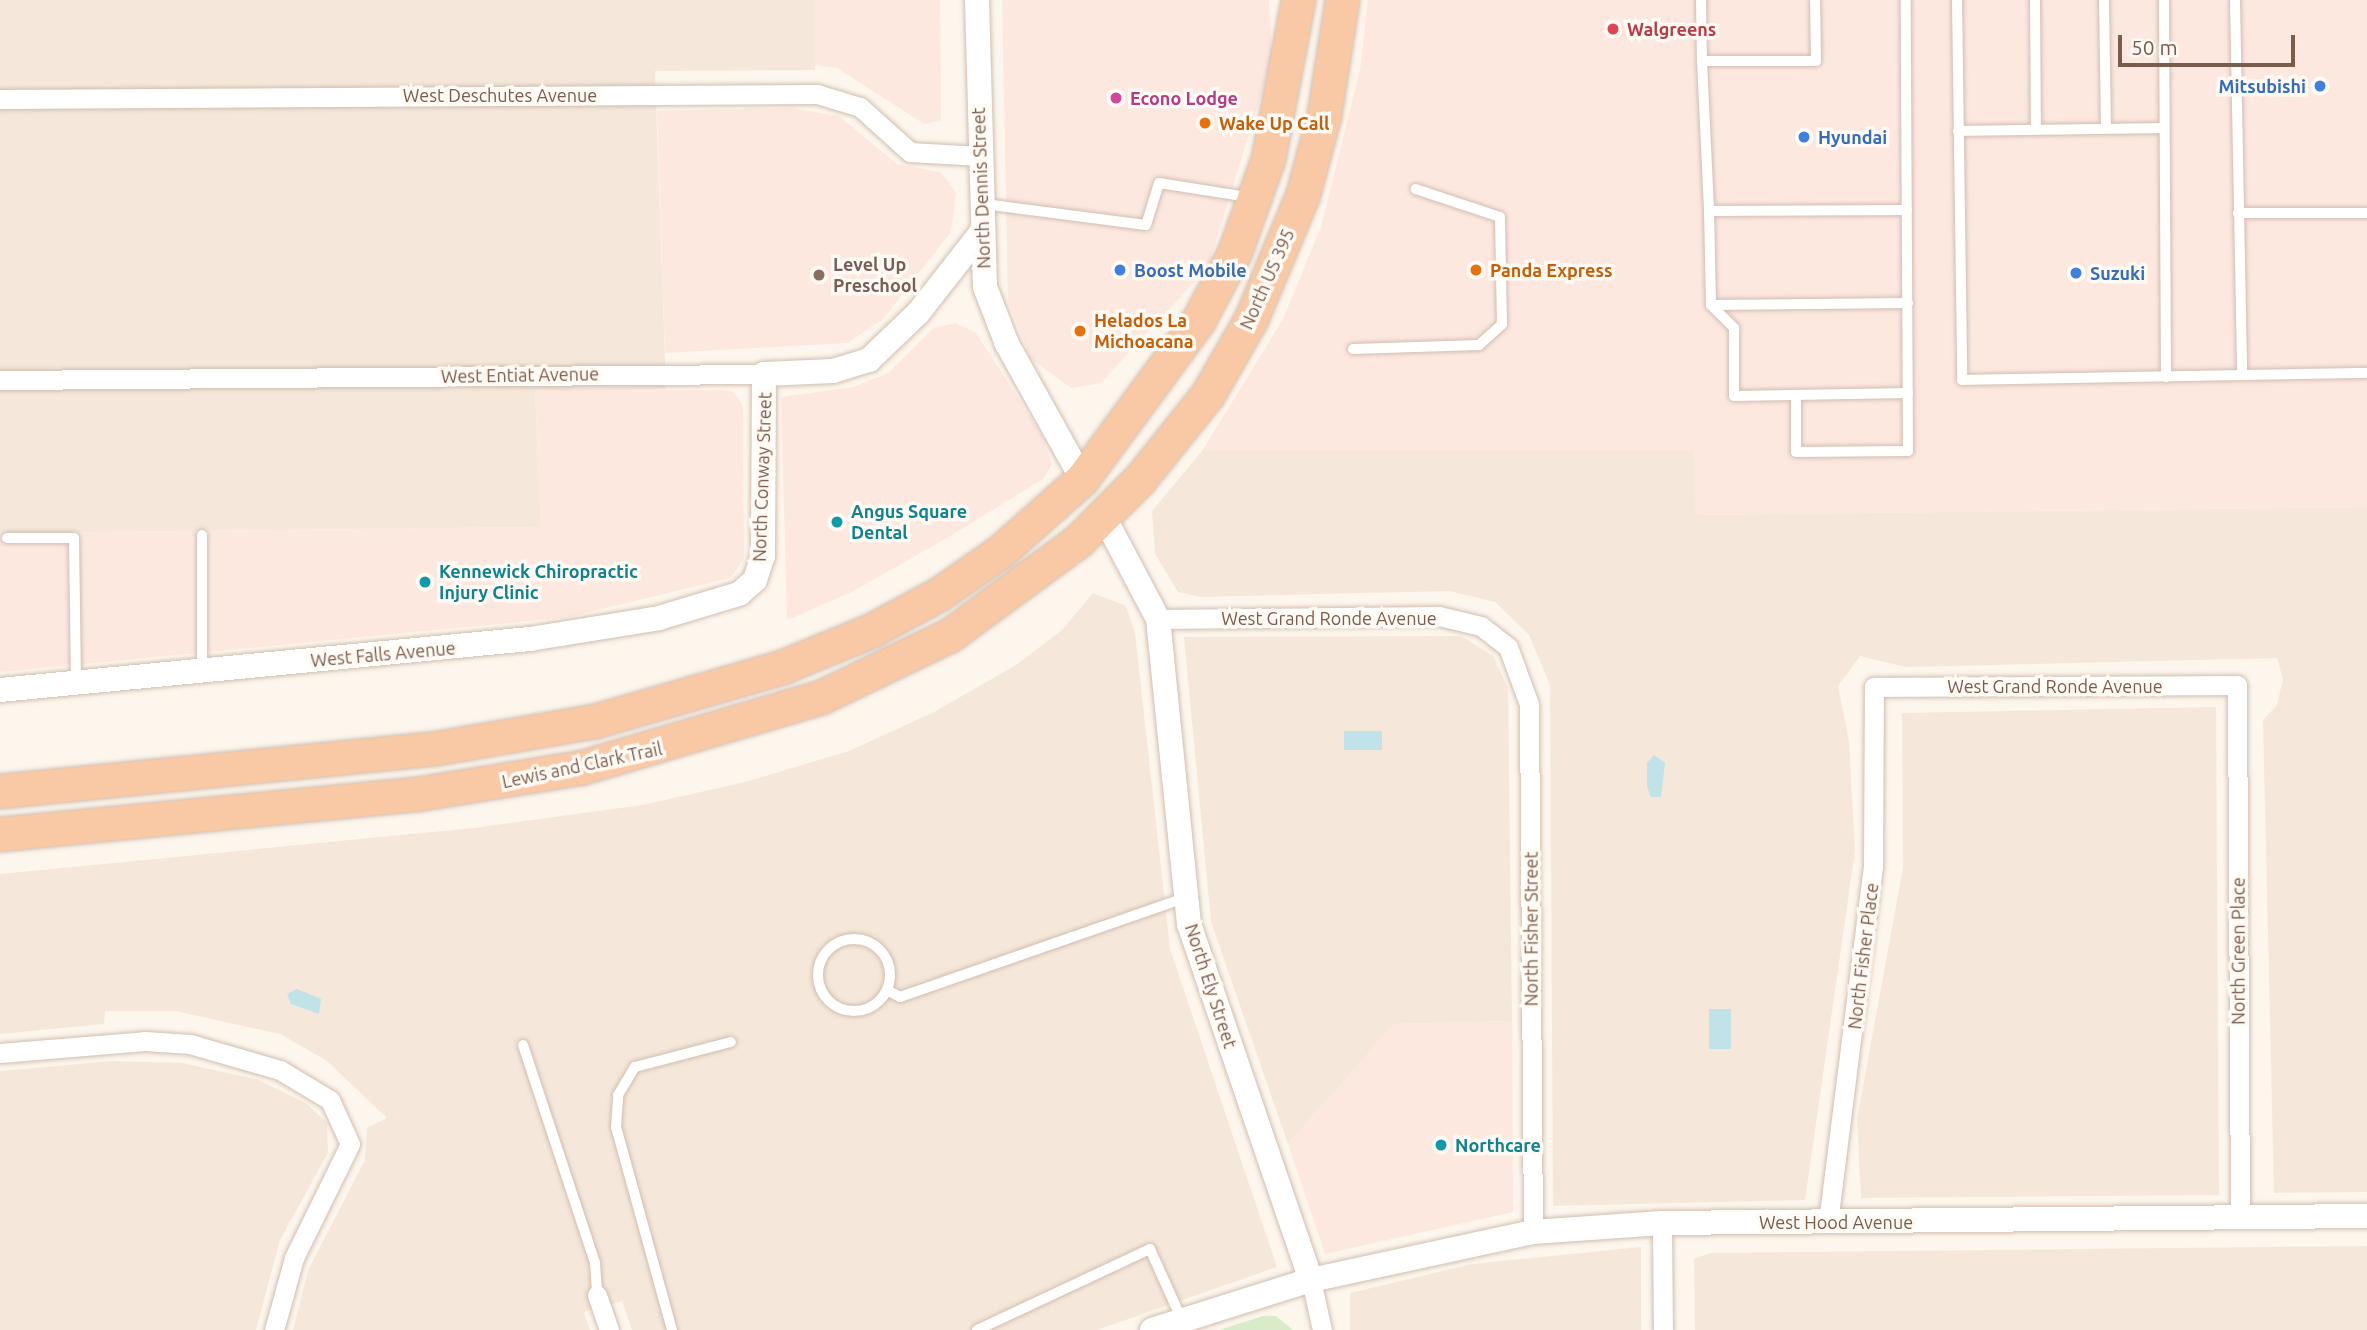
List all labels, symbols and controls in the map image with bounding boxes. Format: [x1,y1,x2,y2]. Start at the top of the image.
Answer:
place label: Walgreens [1627,18,1716,40]
marker: Walgreens [1605,21,1621,37]
scale bar [2122,21,2299,65]
text: 50 m [2131,35,2178,59]
place label: Mitsubishi [2218,75,2306,97]
marker: Mitsubishi [2312,78,2328,94]
street label: West Deschutes Avenue [403,84,597,106]
place label: Econo Lodge [1130,87,1238,109]
marker: Econo Lodge [1108,90,1124,106]
street label: North Dennis Street [967,107,995,269]
place label: Wake Up Call [1219,112,1329,134]
marker: Wake Up Call [1197,115,1213,131]
place label: Hyundai [1818,126,1887,148]
marker: Hyundai [1796,129,1812,145]
street label: North US 395 [1235,225,1299,333]
place label: Level Up Preschool [833,254,917,296]
place label: Boost Mobile [1134,259,1247,281]
place label: Panda Express [1490,259,1612,281]
marker: Boost Mobile [1112,262,1128,278]
marker: Panda Express [1468,262,1484,278]
place label: Suzuki [2090,262,2145,284]
marker: Suzuki [2068,265,2084,281]
marker: Level Up Preschool [811,267,827,283]
place label: Helados La Michoacana [1094,310,1194,352]
marker: Helados La Michoacana [1072,323,1088,339]
street label: West Entiat Avenue [441,363,599,387]
street label: North Conway Street [748,392,776,562]
place label: Angus Square Dental [851,501,967,544]
marker: Angus Square Dental [829,514,845,530]
place label: Kennewick Chiropractic Injury Clinic [439,561,638,604]
marker: Kennewick Chiropractic Injury Clinic [417,574,433,590]
street label: West Grand Ronde Avenue [1221,607,1437,629]
street label: West Falls Avenue [310,637,456,671]
street label: West Grand Ronde Avenue [1947,675,2163,697]
street label: Lewis and Clark Trail [500,737,664,793]
street label: North Fisher Street [1520,852,1542,1006]
street label: North Green Place [2227,877,2249,1025]
street label: North Fisher Place [1843,881,1883,1031]
street label: North Ely Street [1181,921,1241,1051]
place label: Northcare [1455,1134,1541,1156]
marker: Northcare [1433,1137,1449,1153]
street label: West Hood Avenue [1759,1211,1913,1233]

